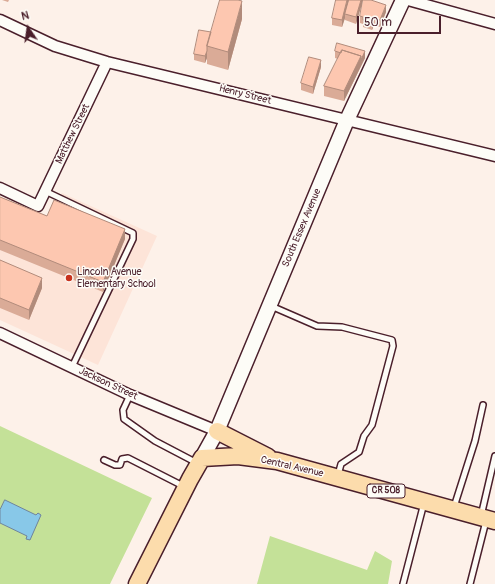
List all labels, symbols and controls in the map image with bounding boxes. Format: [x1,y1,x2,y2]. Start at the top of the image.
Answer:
north arrow [8,8,48,48]
scale bar [359,8,443,34]
text: N [20,9,30,23]
text: 50 m [364,15,392,30]
street label: Henry Street [218,83,272,107]
street label: Matthew Street [53,102,93,166]
street label: South Essex Avenue [280,187,324,269]
place label: Lincoln Avenue Elementary School [77,266,156,290]
marker: Lincoln Avenue Elementary School [64,273,74,283]
street label: Jackson Street [77,365,139,403]
street label: Central Avenue [259,454,325,480]
road number: CR 508 [367,484,405,498]

